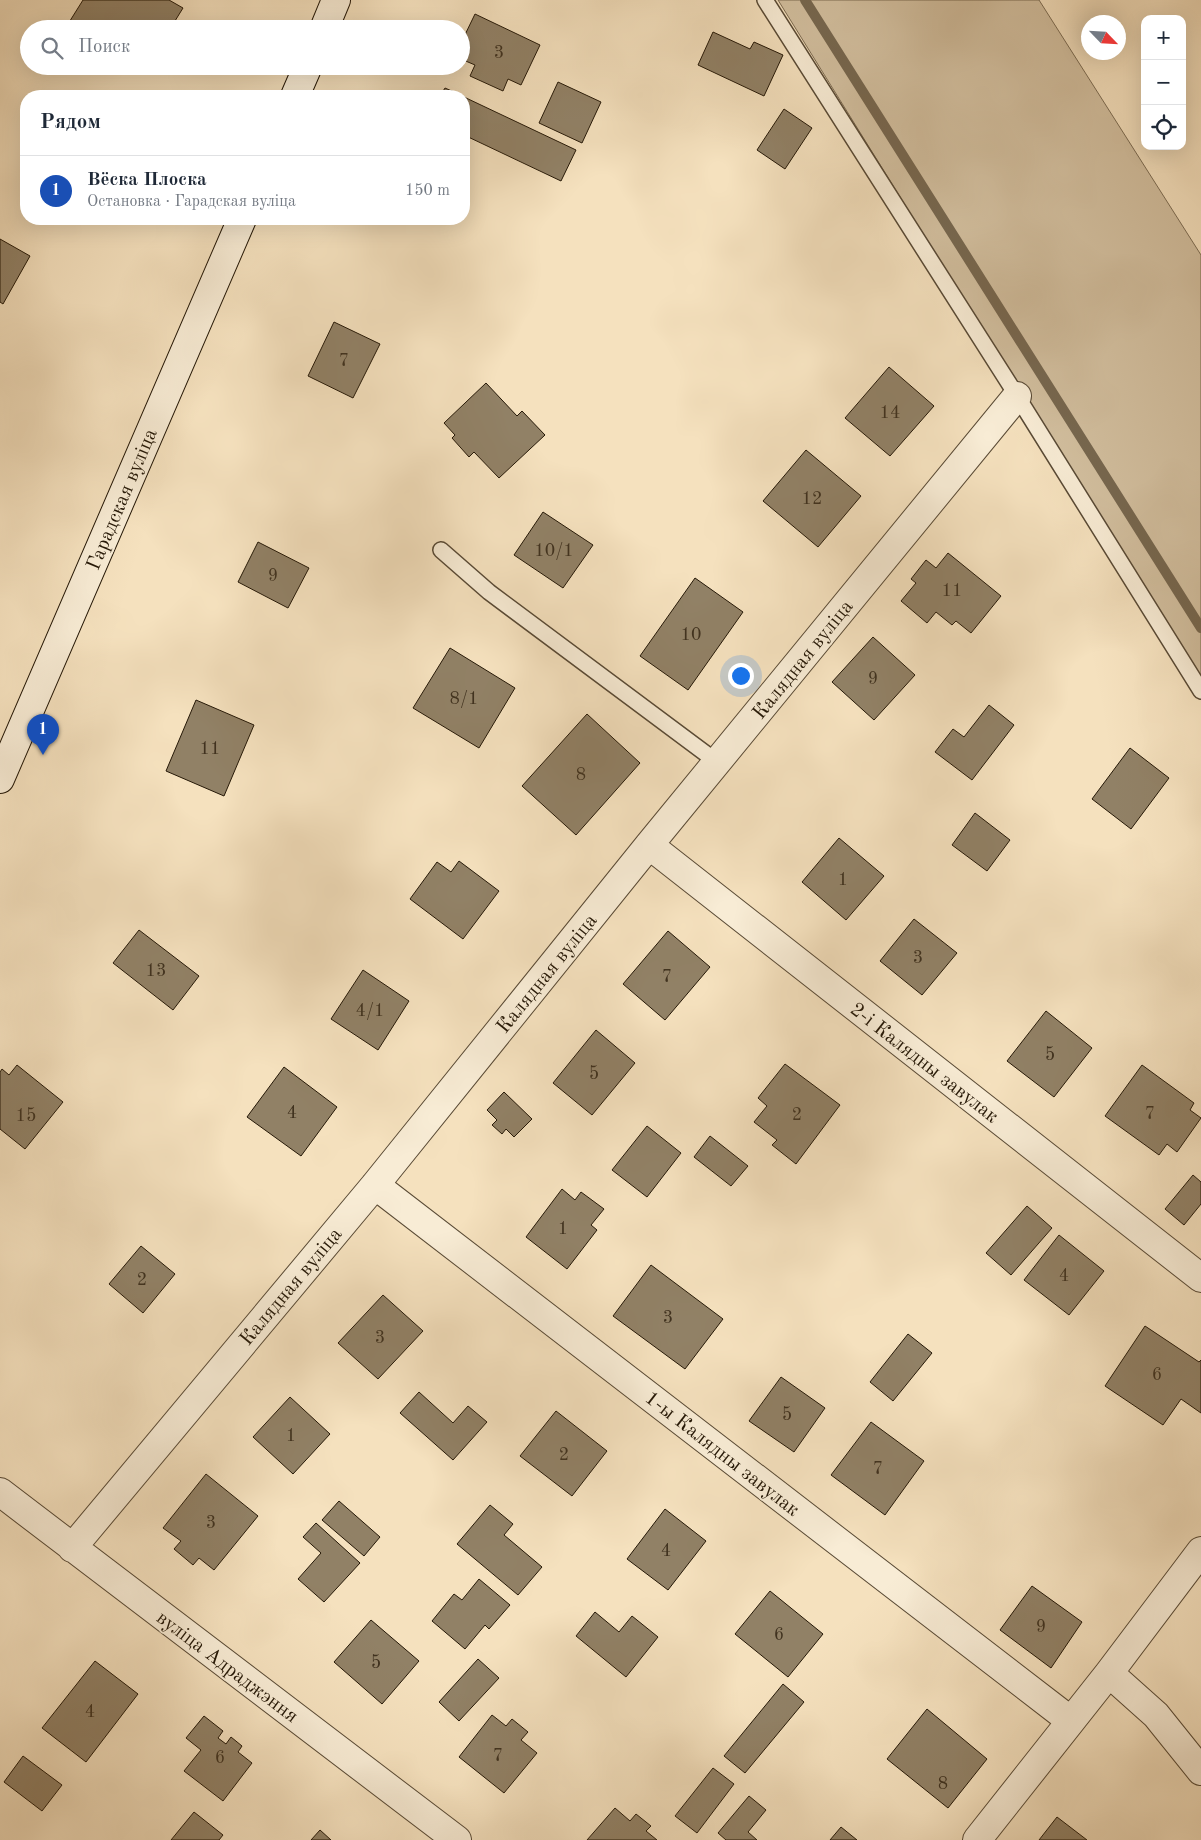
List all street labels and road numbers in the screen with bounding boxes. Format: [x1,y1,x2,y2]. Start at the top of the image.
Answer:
street label: Гарадская вуліца [84,426,162,574]
street label: Калядная вуліца [750,597,858,724]
street label: Калядная вуліца [494,911,602,1038]
street label: 2-і Калядны завулак [846,1000,1002,1128]
street label: Калядная вуліца [237,1224,346,1350]
street label: 1-ы Калядны завулак [641,1388,803,1521]
street label: вуліца Адраджэння [152,1608,301,1727]

